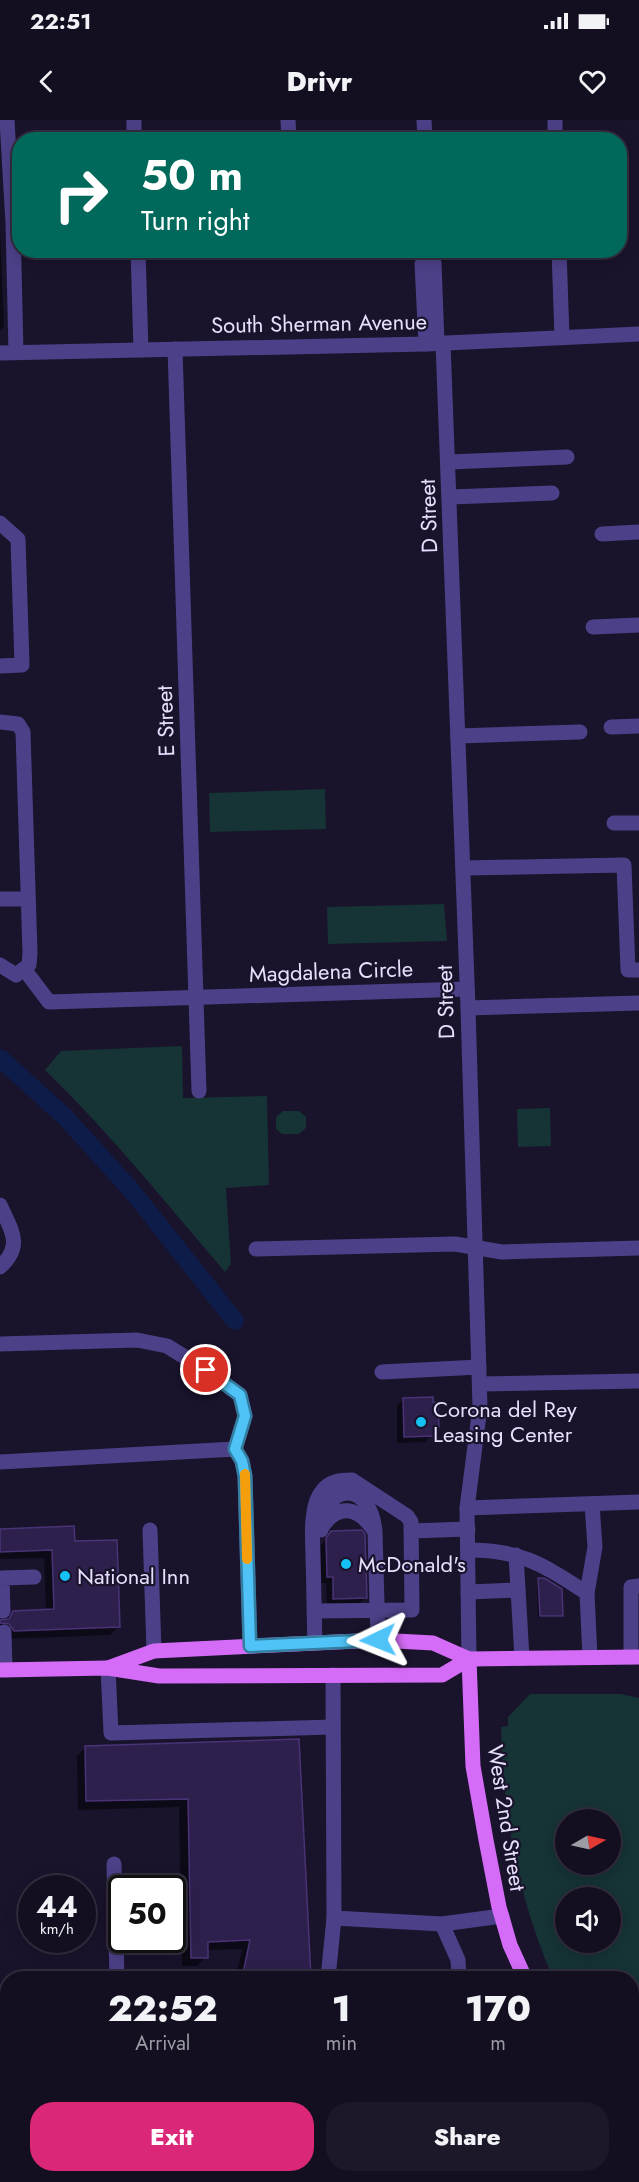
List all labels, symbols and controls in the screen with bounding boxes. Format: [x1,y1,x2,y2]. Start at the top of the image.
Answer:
text: 22:51 [30,5,91,37]
text: Drivr [286,62,353,101]
icon: back [30,65,63,98]
icon: heart [576,65,609,98]
text: 50 m [141,145,243,206]
icon: right [42,156,120,234]
text: Turn right [141,201,249,240]
street label: South Sherman Avenue [211,305,427,341]
street label: D Street [411,478,445,554]
street label: E Street [148,684,182,757]
street label: Magdalena Circle [248,952,414,990]
street label: D Street [428,964,462,1040]
pin [180,1344,231,1395]
icon: arrive [189,1353,222,1386]
place label: Corona del Rey Leasing Center [433,1393,577,1450]
marker: Corona del Rey Leasing Center [414,1415,428,1429]
place label: McDonald's [358,1548,466,1580]
marker: McDonald's [339,1557,353,1571]
place label: National Inn [77,1560,190,1592]
marker: National Inn [58,1569,72,1583]
position arrow [346,1608,410,1672]
street label: West 2nd Street [480,1743,534,1894]
north arrow [555,1809,621,1875]
map controls [555,1809,621,1953]
speed limit sign: 50 [108,1875,186,1953]
text: 44 [36,1885,78,1928]
button: sound [555,1887,621,1953]
text: km/h [40,1918,74,1940]
text: 22:52 [108,1982,218,2034]
text: 1 [332,1982,351,2034]
text: 170 [465,1982,531,2034]
text: Arrival [135,2029,190,2058]
text: min [326,2029,357,2058]
text: m [490,2029,506,2058]
button: Exit [30,2102,314,2171]
button: Share [326,2102,609,2171]

